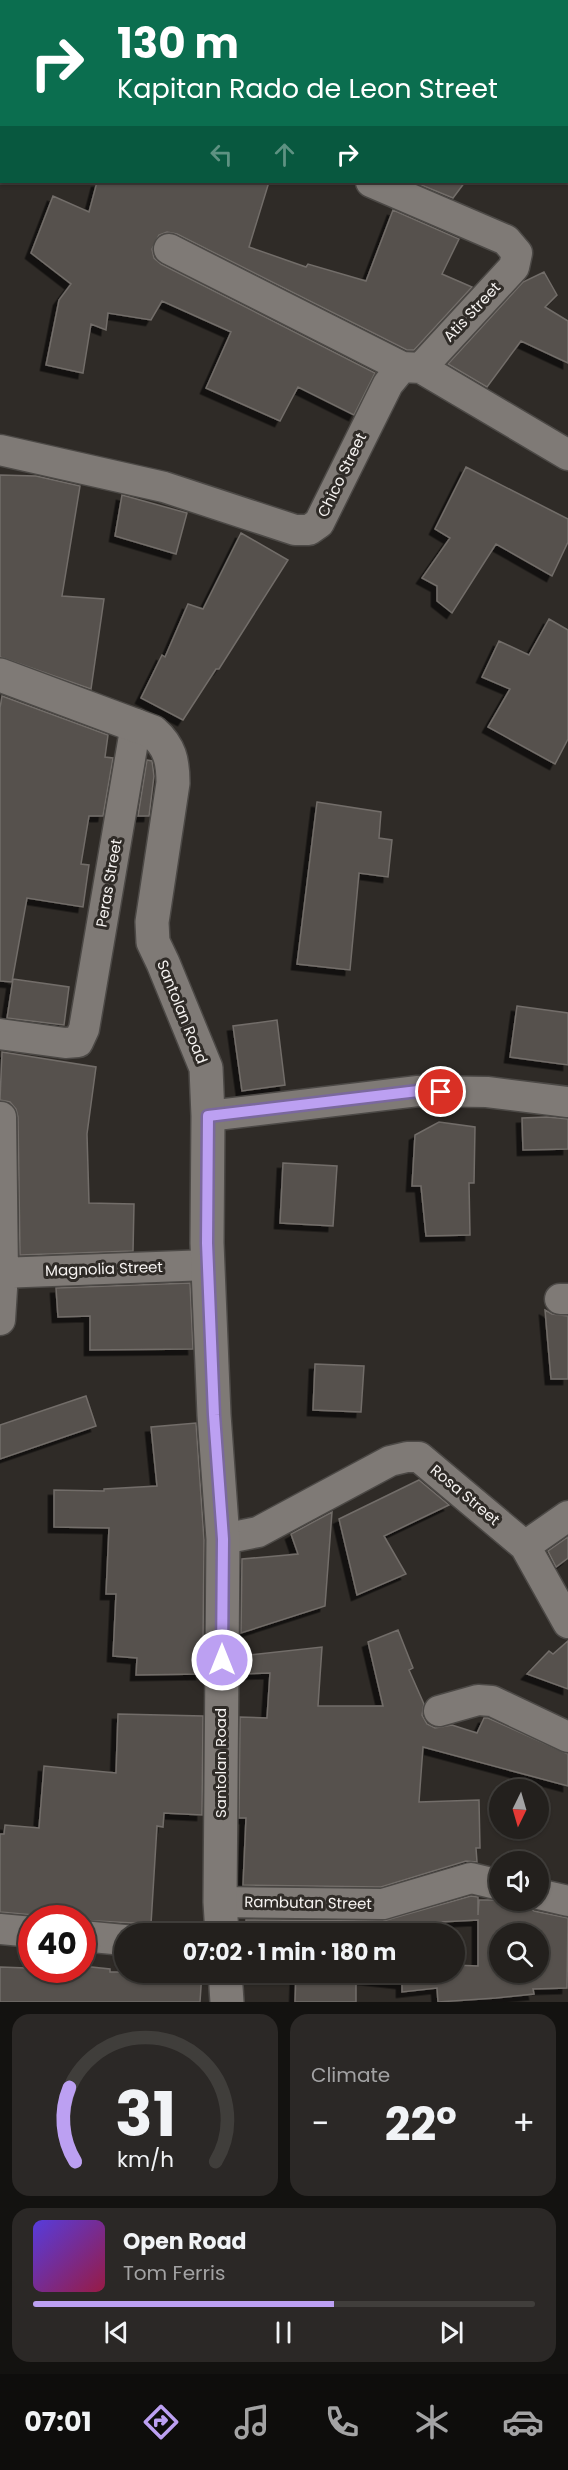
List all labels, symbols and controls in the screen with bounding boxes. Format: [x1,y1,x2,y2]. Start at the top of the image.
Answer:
text: 130 m [117,14,239,73]
icon: right [18,24,96,102]
text: Kapitan Rado de Leon Street [117,70,498,107]
icon: left [205,138,238,171]
icon: ahead [268,138,301,171]
icon: right [331,138,364,171]
street label: Atis Street [438,277,505,346]
street label: Chico Street [312,429,371,521]
street label: Peras Street [90,837,127,929]
street label: Santolan Road [152,957,213,1067]
pin [415,1066,466,1117]
icon: arrive [424,1075,457,1108]
street label: Magnolia Street [45,1256,163,1281]
street label: Rosa Street [426,1459,504,1530]
position arrow [190,1628,254,1692]
street label: Santolan Road [210,1708,231,1818]
north arrow [489,1779,549,1839]
map controls [489,1779,549,1983]
button: sound [489,1851,549,1911]
street label: Rambutan Street [244,1891,372,1914]
speed limit sign: 40 [18,1905,96,1983]
button: search [489,1923,549,1983]
text: 07:02 · 1 min · 180 m [183,1937,396,1968]
text: Climate [311,2061,390,2089]
text: 31 [114,2070,176,2158]
text: 22° [385,2093,457,2156]
text: − [311,2100,329,2147]
text: + [512,2100,535,2147]
text: km/h [116,2144,174,2175]
text: Open Road [123,2226,247,2257]
text: Tom Ferris [123,2259,225,2287]
icon: previous [100,2316,133,2349]
icon: pause [267,2316,300,2349]
icon: next [435,2316,468,2349]
icon: directions [140,2401,182,2443]
icon: music [231,2401,273,2443]
icon: phone [321,2401,363,2443]
icon: climate [411,2401,453,2443]
icon: car [502,2401,544,2443]
text: 07:01 [24,2403,92,2440]

